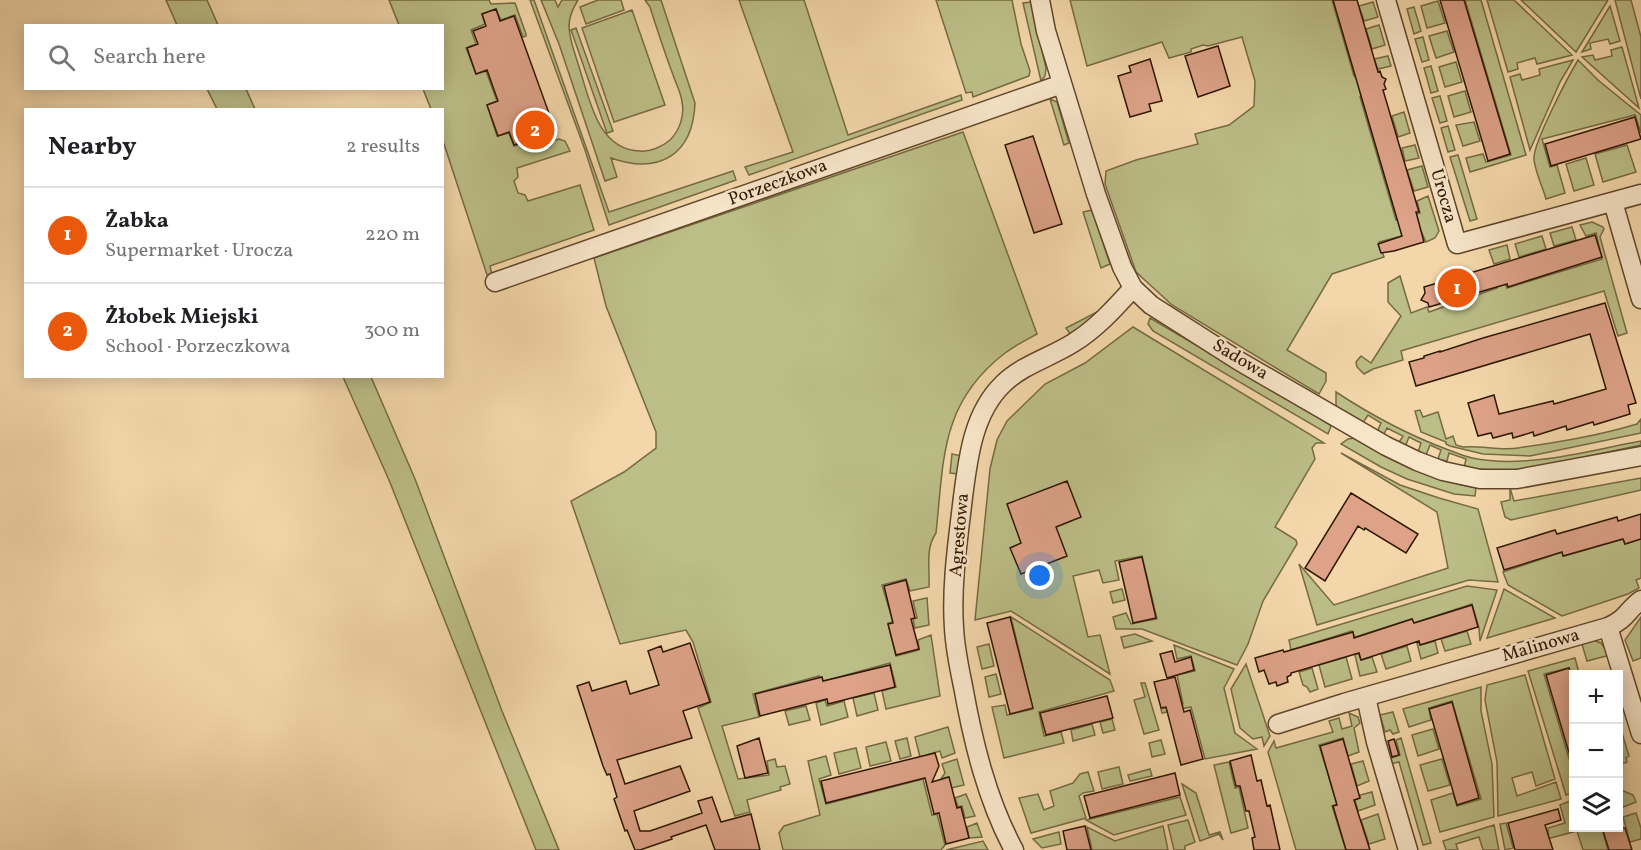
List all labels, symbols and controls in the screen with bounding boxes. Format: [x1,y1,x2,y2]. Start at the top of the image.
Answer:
search box [24,24,444,90]
icon: search [45,41,78,74]
text: Search here [93,42,206,73]
pin: 2 [516,108,554,152]
text: Nearby [48,129,137,165]
text: 2 results [346,133,420,161]
street label: Porzeczkowa [725,154,831,212]
street label: Urocza [1423,166,1463,226]
text: Żabka [105,206,169,237]
text: 1 [63,221,72,249]
text: 220 m [365,221,420,249]
text: Supermarket · Urocza [105,237,293,265]
pin: 1 [1438,266,1476,310]
text: Żłobek Miejski [105,302,259,333]
text: 2 [62,317,73,345]
text: 300 m [364,317,420,345]
text: School · Porzeczkowa [105,333,291,361]
street label: Sadowa [1207,333,1273,387]
street label: Agrestowa [944,492,976,578]
your location [1025,561,1054,590]
street label: Malinowa [1499,623,1583,669]
map controls [1569,670,1623,832]
button: + [1569,670,1623,724]
button: − [1569,724,1623,778]
button: layers [1569,778,1623,832]

